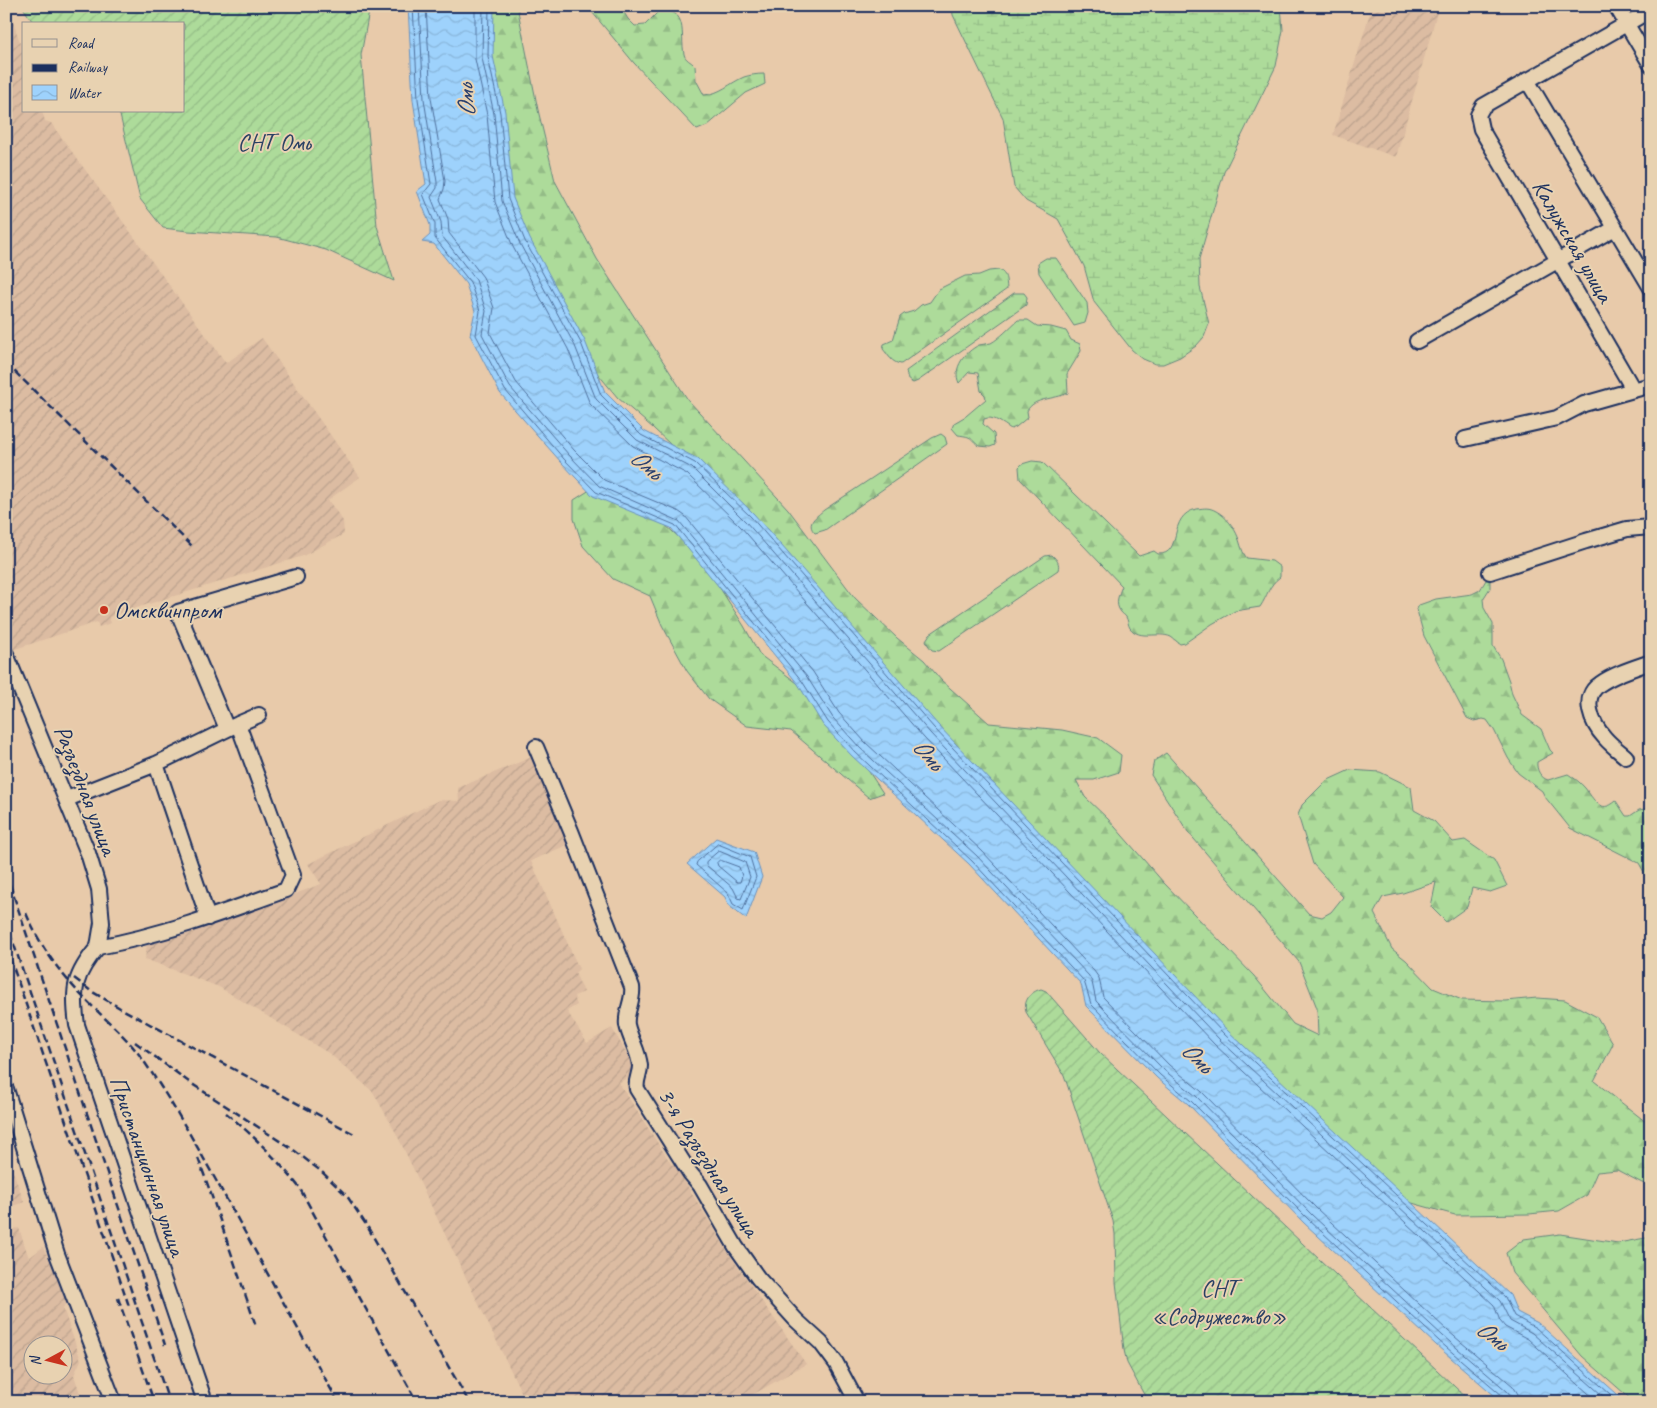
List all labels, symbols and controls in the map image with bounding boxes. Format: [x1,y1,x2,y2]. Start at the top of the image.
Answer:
legend [22,22,185,112]
text: Road [68,34,95,53]
text: Railway [68,58,109,77]
water label: Омь [449,81,483,118]
text: Water [68,84,102,103]
park label: СНТ Омь [238,127,312,157]
street label: Калужская улица [1526,174,1621,309]
water label: Омь [623,441,671,489]
place label: Омсквинпром [114,595,223,625]
marker: Омсквинпром [98,604,110,616]
street label: Разъездная улица [47,721,125,861]
water label: Омь [905,731,953,779]
water label: Омь [1174,1034,1222,1082]
street label: Пристанционная улица [103,1072,194,1262]
street label: 3-я Разъездная улица [650,1082,768,1244]
park label: СНТ «Содружество» [1152,1273,1286,1331]
water label: Омь [1469,1312,1517,1360]
north arrow [22,1336,72,1386]
text: N [26,1354,45,1367]

